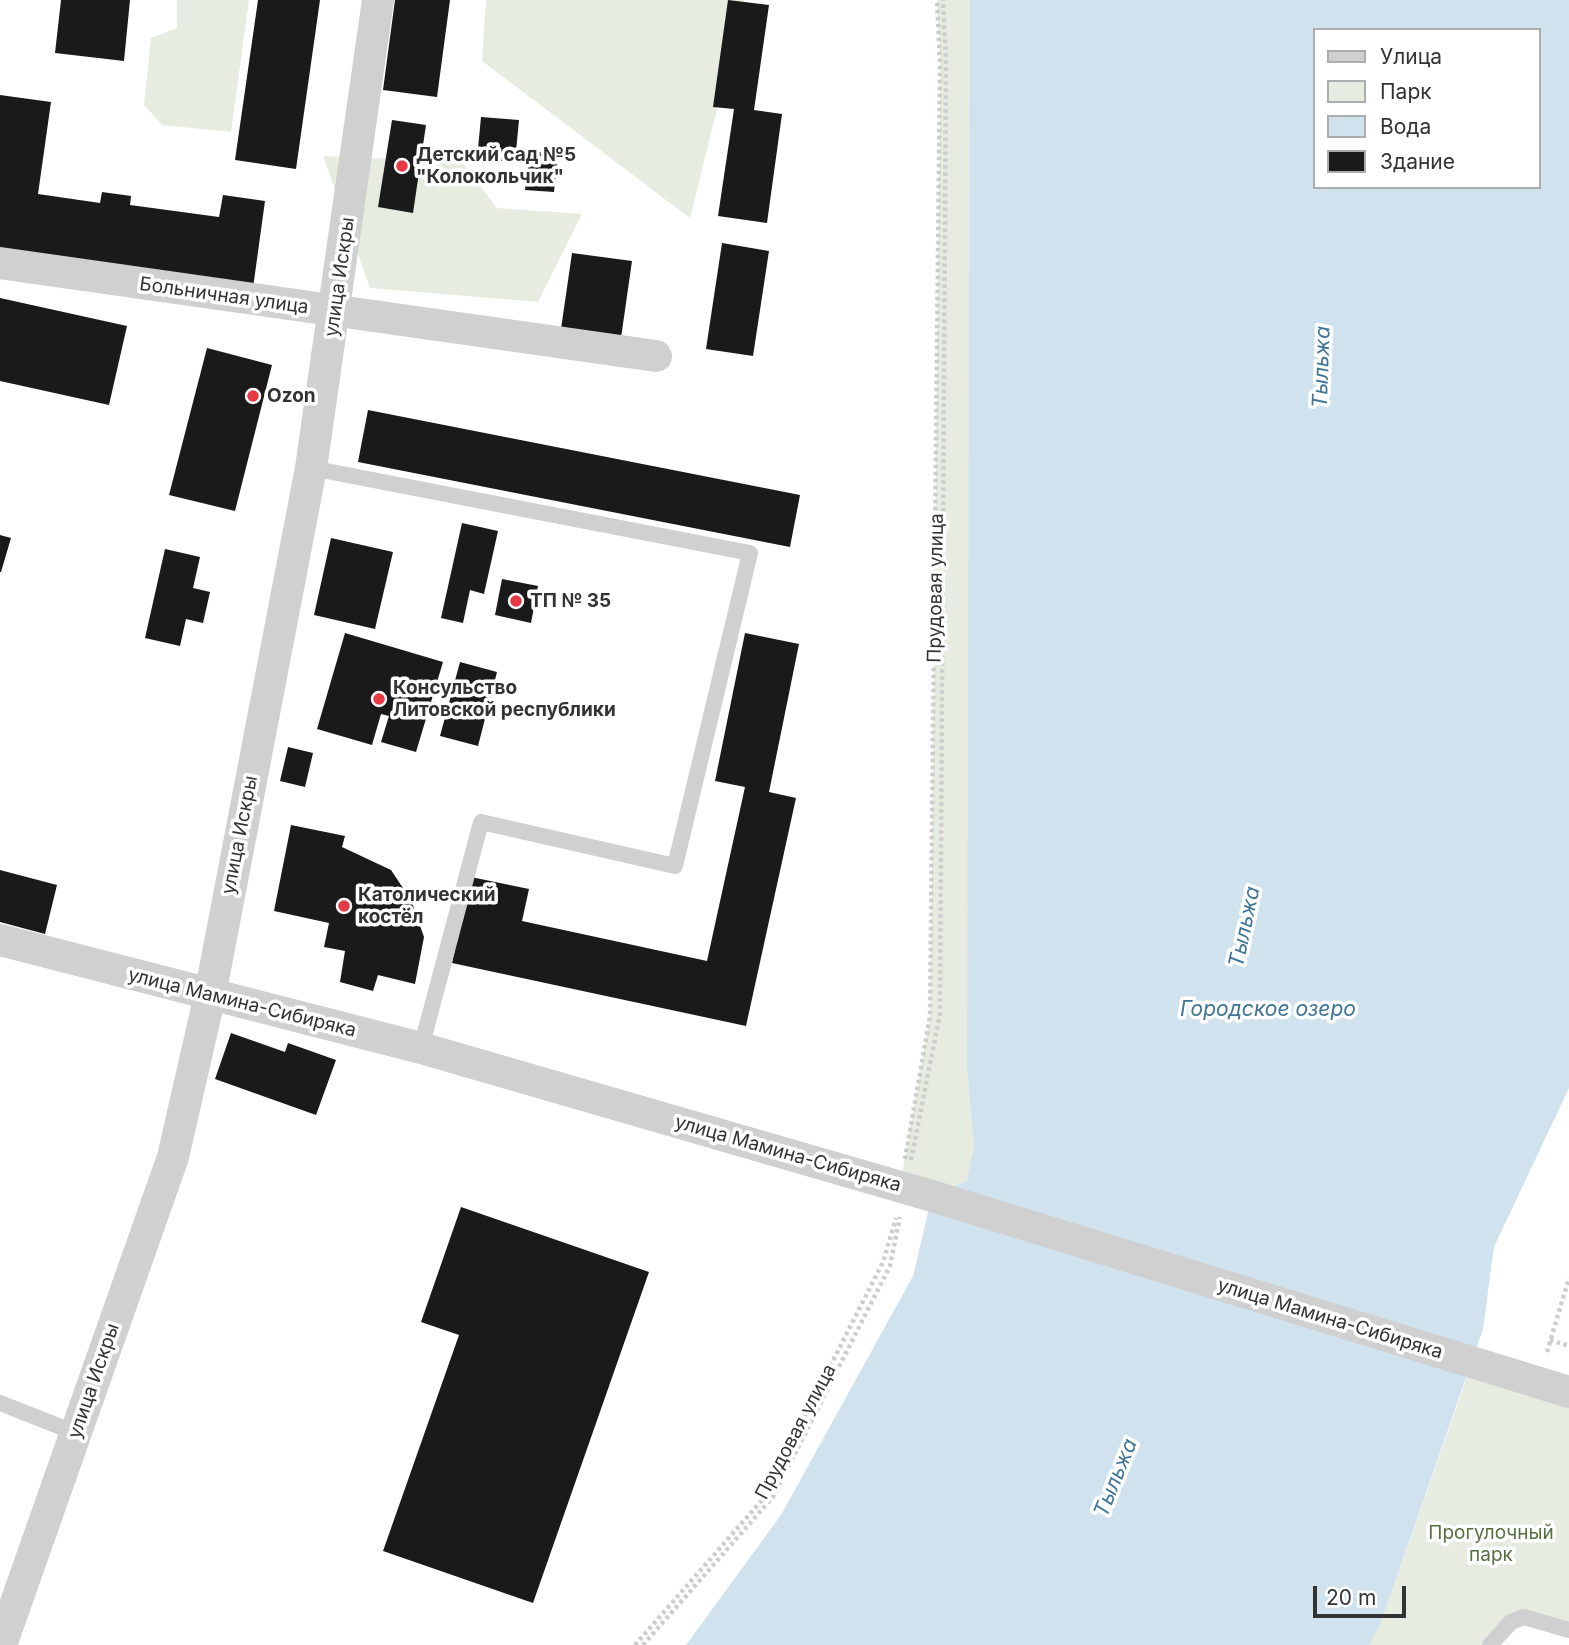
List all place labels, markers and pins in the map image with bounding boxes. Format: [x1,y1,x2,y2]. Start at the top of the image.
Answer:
place label: Детский сад №5 "Колокольчик" [416,144,576,188]
marker: Детский сад №5 "Колокольчик" [394,158,410,174]
place label: Ozon [267,385,316,407]
marker: Ozon [245,388,261,404]
place label: ТП № 35 [530,590,611,612]
marker: ТП № 35 [508,593,524,609]
place label: Консульство Литовской республики [393,677,616,721]
marker: Консульство Литовской республики [371,691,387,707]
place label: Католический костёл [358,884,496,928]
marker: Католический костёл [336,898,352,914]

